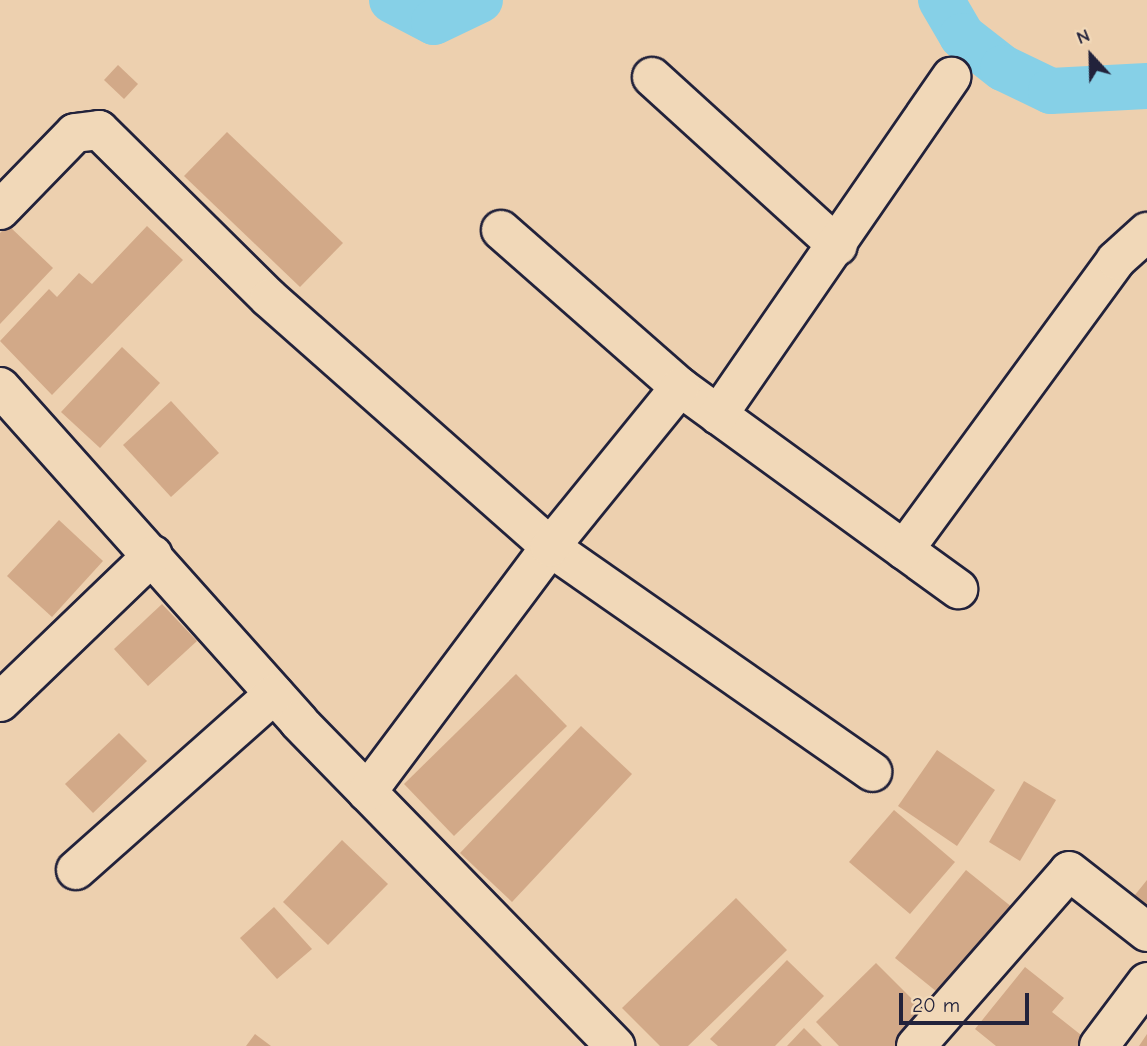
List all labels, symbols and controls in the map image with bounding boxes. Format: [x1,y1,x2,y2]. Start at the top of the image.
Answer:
north arrow [1056,21,1126,91]
text: N [1073,24,1093,49]
scale bar [902,979,1032,1023]
text: 20 m [912,993,960,1017]

